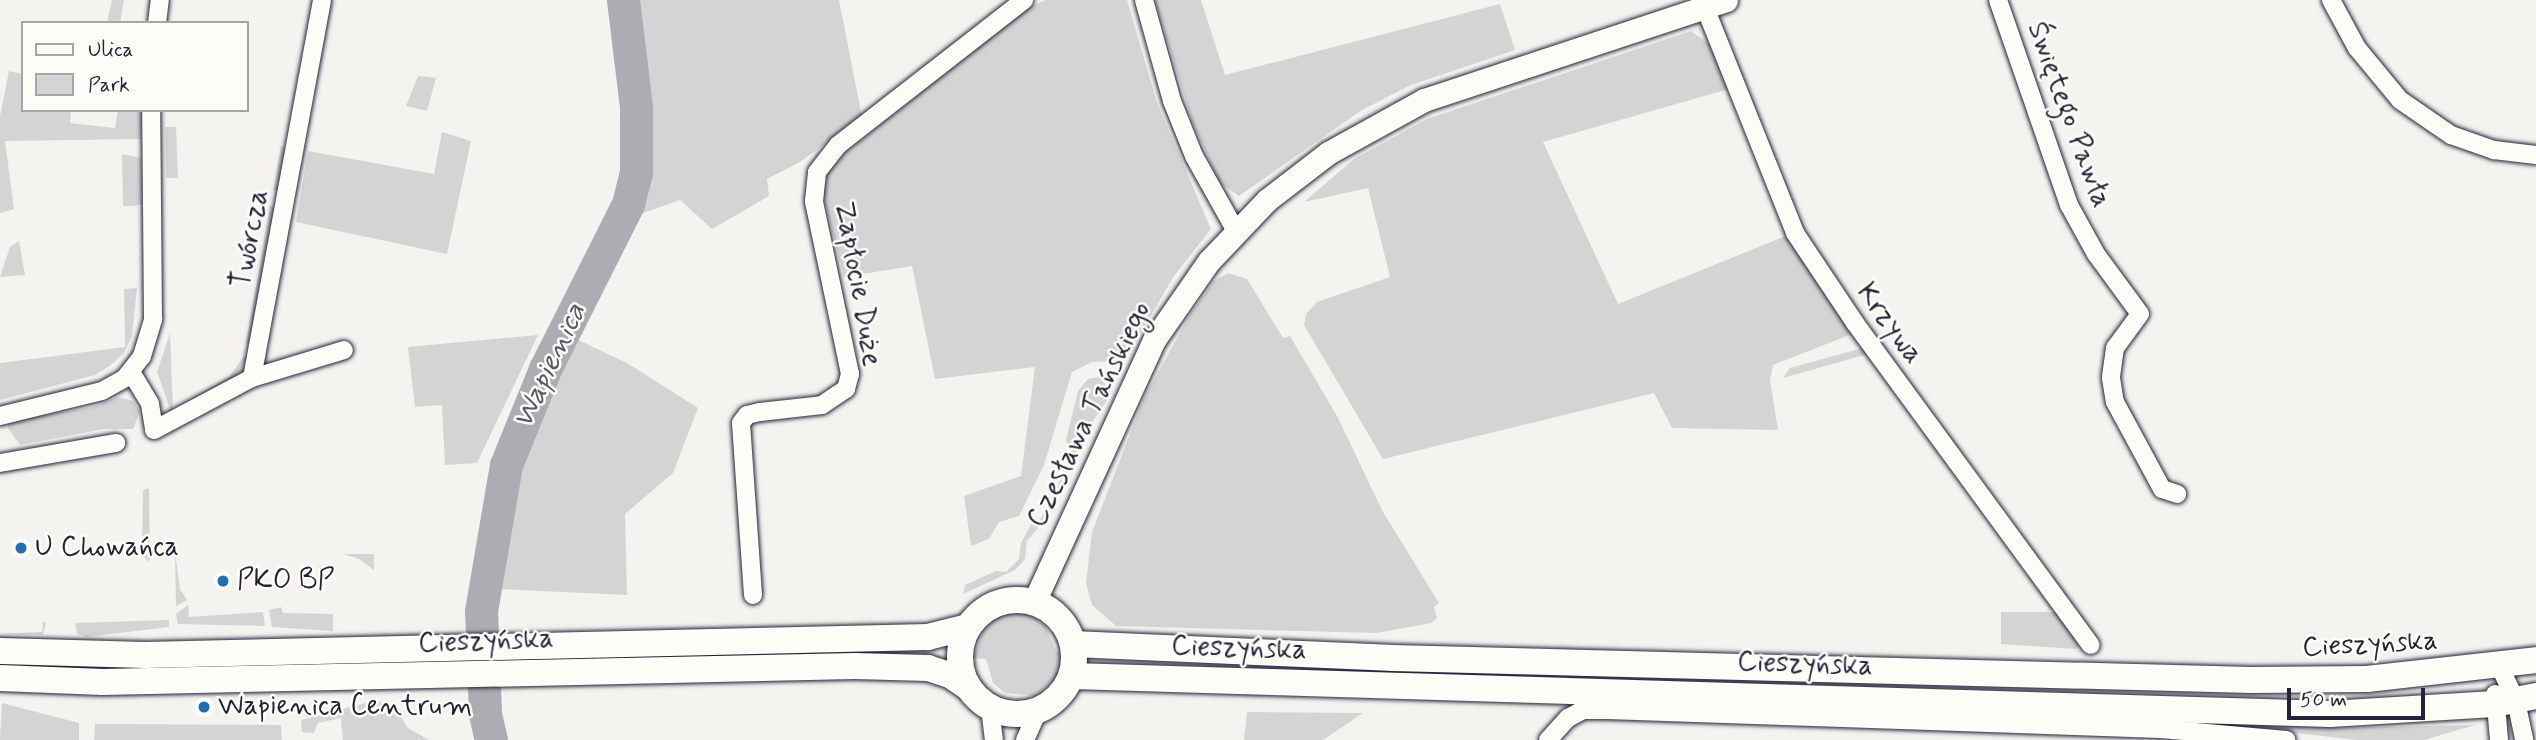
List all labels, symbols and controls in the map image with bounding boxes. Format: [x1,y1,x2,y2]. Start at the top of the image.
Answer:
street label: Świętego Pawła [2020,20,2116,210]
legend [21,21,248,112]
text: Ulica [88,36,133,64]
text: Park [88,71,130,99]
street label: Twórcza [225,187,277,291]
street label: Zapłocie Duże [826,199,888,369]
street label: Krzywa [1849,277,1929,371]
water label: Wapienica [505,298,595,434]
street label: Czesława Tańskiego [1023,301,1157,529]
place label: U Chowańca [35,531,179,565]
marker: U Chowańca [13,540,29,556]
place label: PKO BP [237,564,333,598]
marker: PKO BP [215,573,231,589]
street label: Cieszyńska [418,623,554,661]
street label: Cieszyńska [2301,625,2439,665]
street label: Cieszyńska [1171,630,1307,668]
street label: Cieszyńska [1737,646,1873,684]
scale bar [2291,674,2429,718]
text: 50 m [2300,686,2347,714]
place label: Wapienica Centrum [218,690,461,724]
marker: Wapienica Centrum [196,699,212,715]

